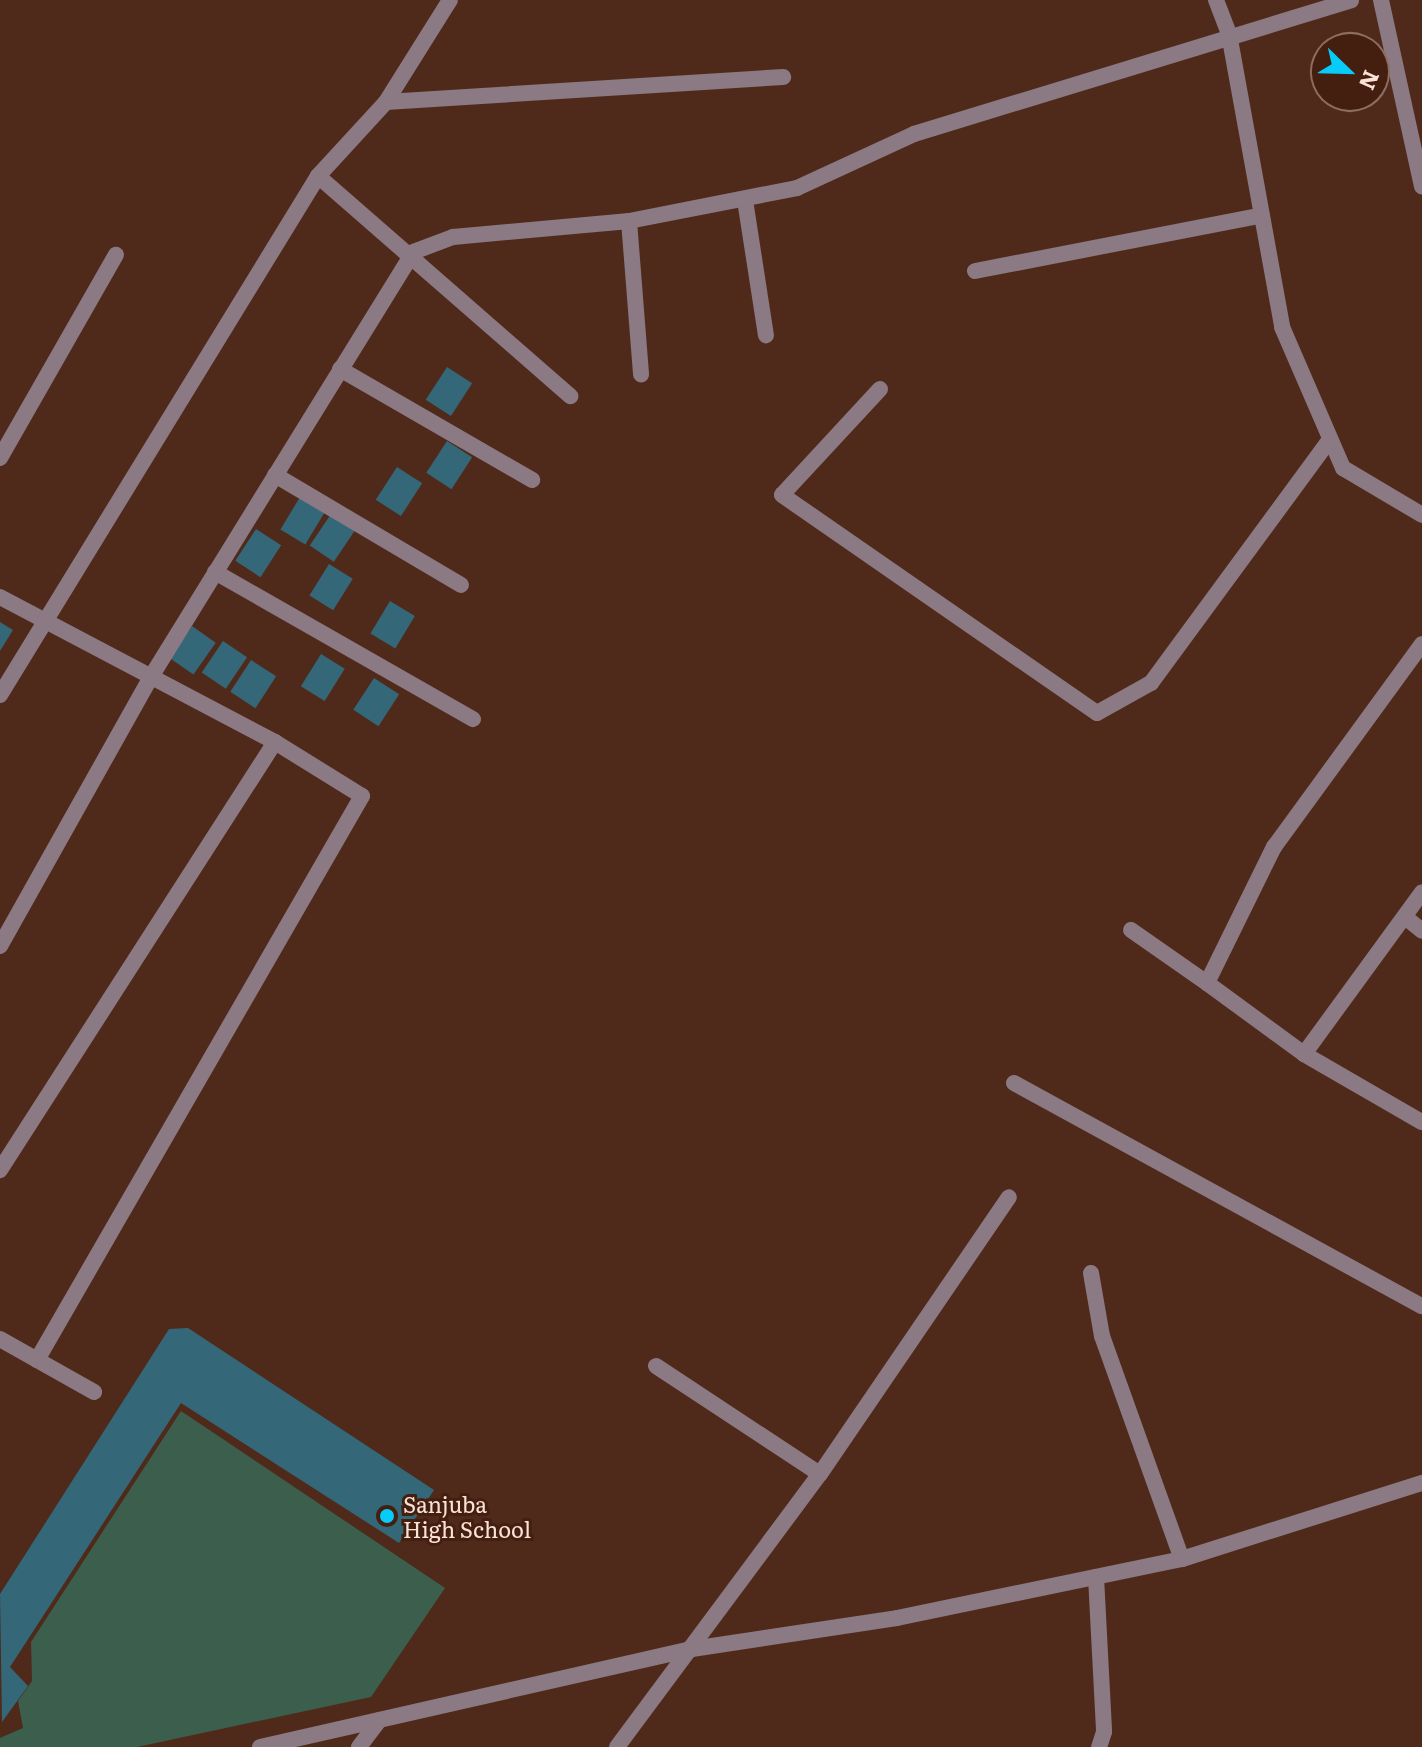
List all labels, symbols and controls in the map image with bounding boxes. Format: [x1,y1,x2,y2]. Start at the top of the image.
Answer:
north arrow [1310,32,1390,112]
text: N [1352,66,1390,96]
place label: Sanjuba High School [403,1490,531,1542]
marker: Sanjuba High School [378,1507,396,1525]

